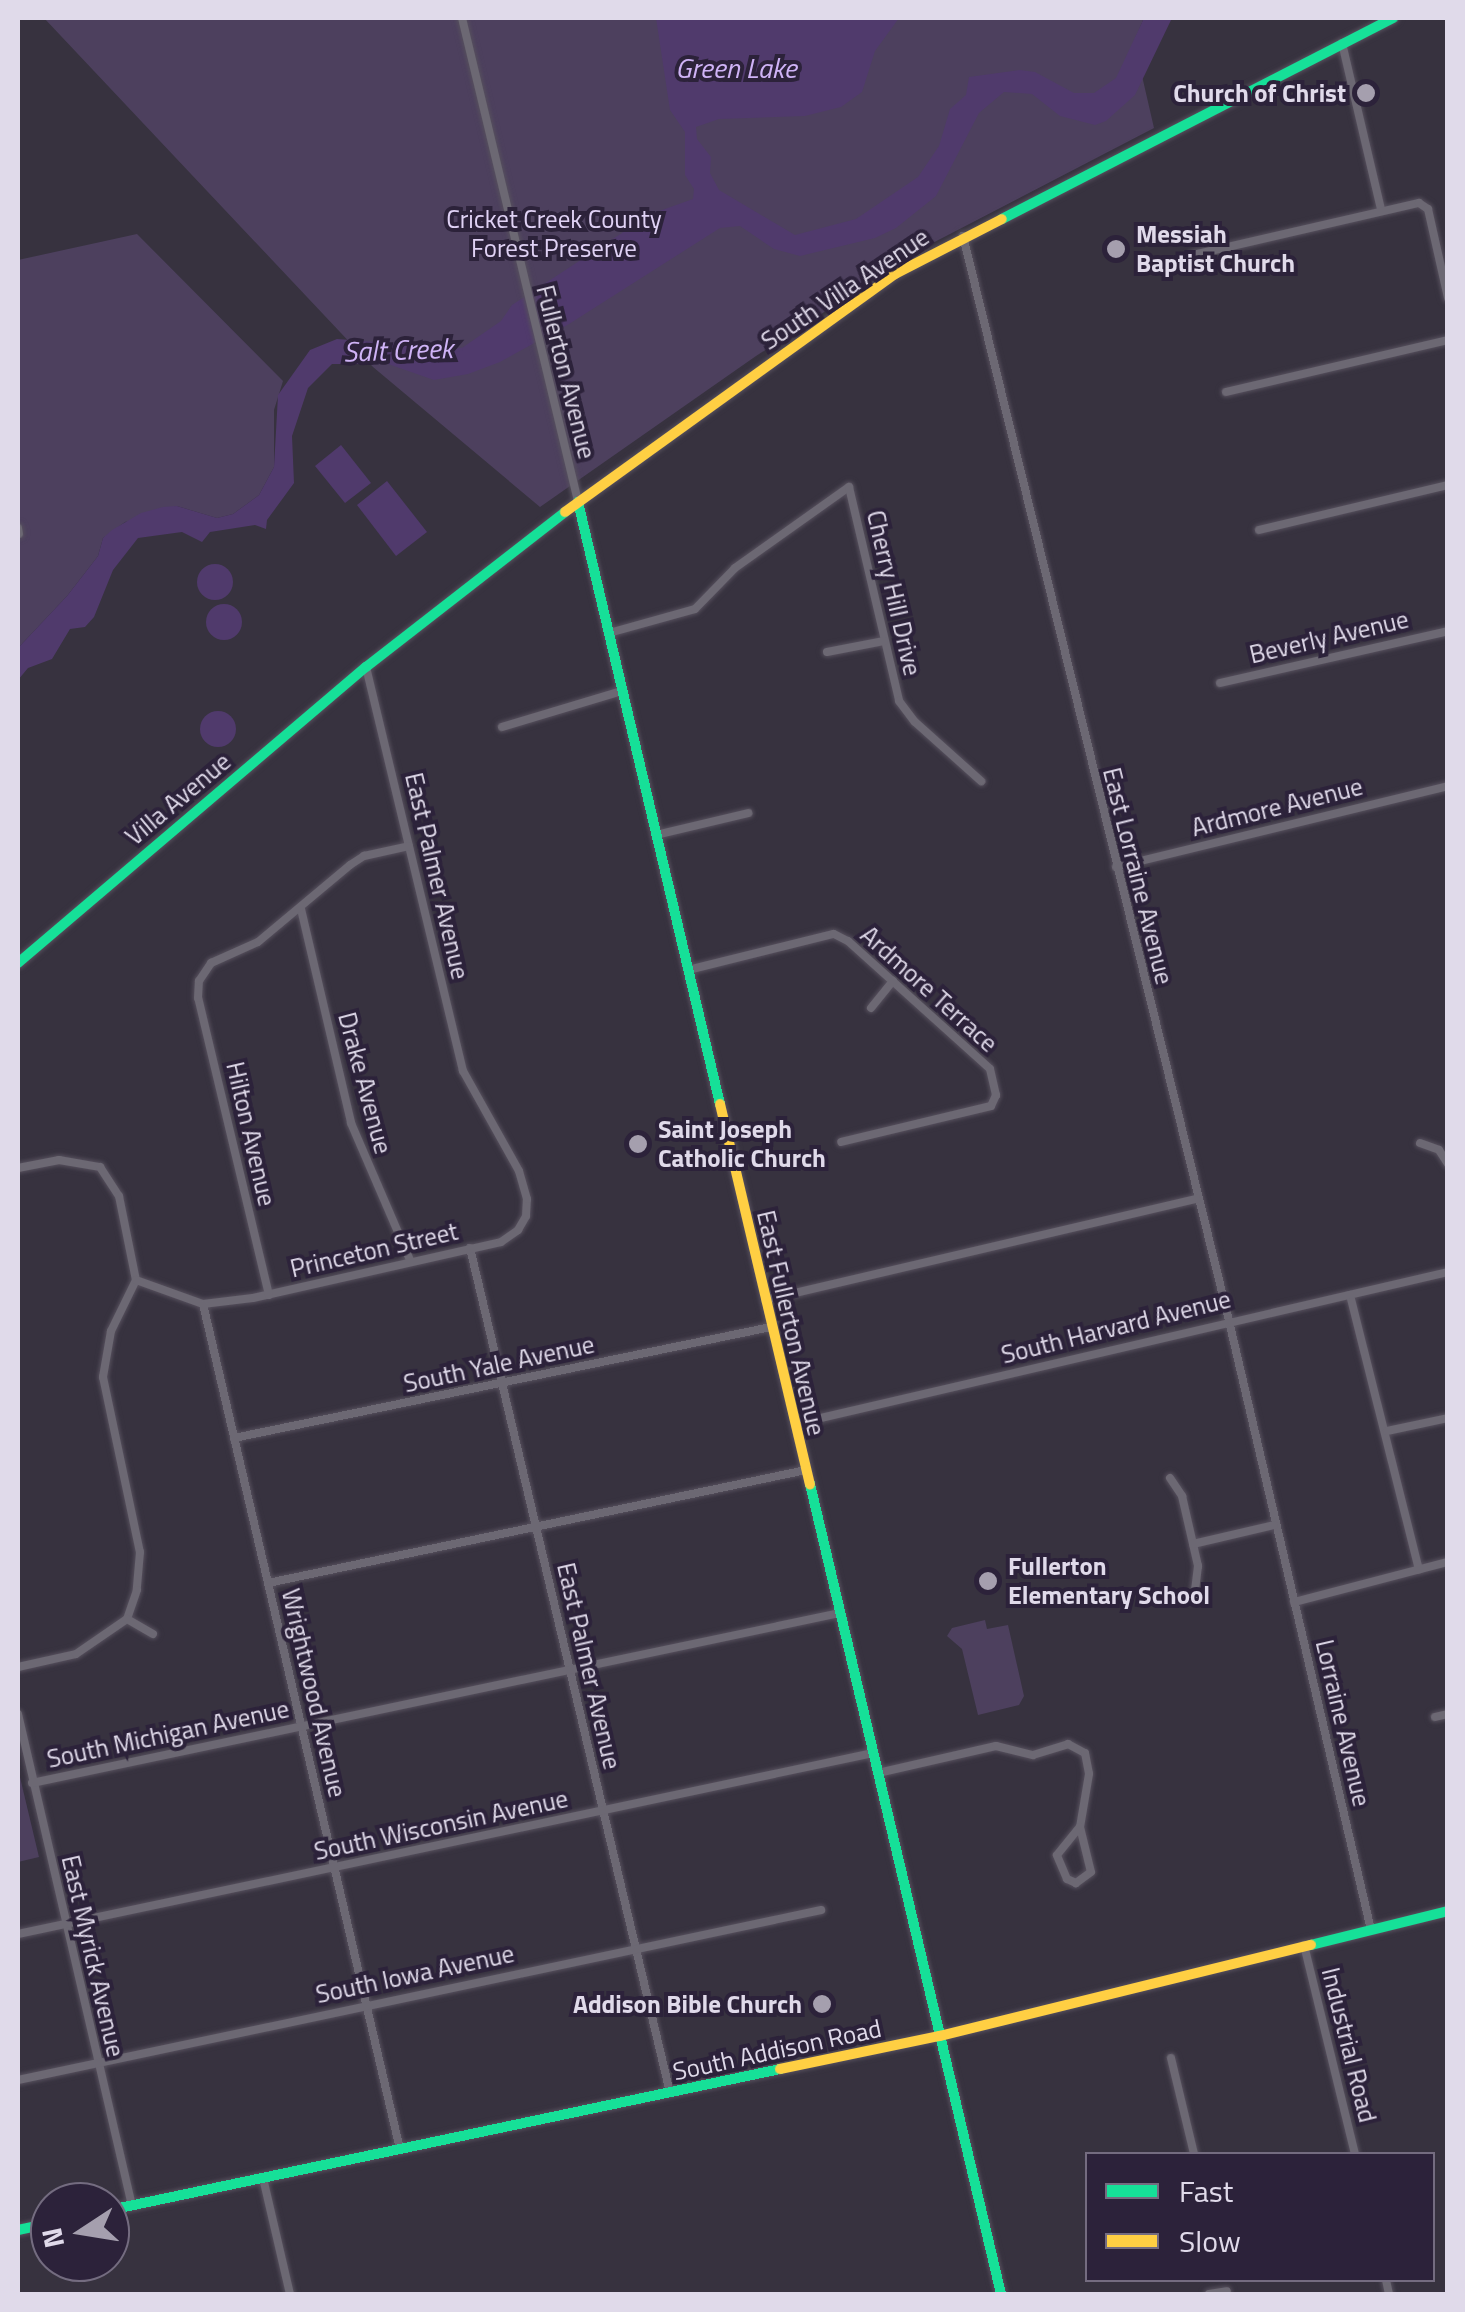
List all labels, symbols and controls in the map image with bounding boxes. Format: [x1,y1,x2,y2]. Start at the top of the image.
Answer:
water label: Green Lake [675,51,797,85]
place label: Church of Christ [1173,78,1346,108]
marker: Church of Christ [1355,82,1377,104]
park label: Cricket Creek County Forest Preserve [446,205,662,264]
place label: Messiah Baptist Church [1136,220,1295,279]
street label: South Villa Avenue [756,222,934,356]
marker: Messiah Baptist Church [1105,238,1127,260]
street label: Fullerton Avenue [530,282,602,462]
water label: Salt Creek [342,331,454,369]
street label: Cherry Hill Drive [860,507,928,679]
street label: Beverly Avenue [1246,604,1412,670]
street label: Villa Avenue [119,746,237,852]
street label: East Lorraine Avenue [1097,764,1179,988]
street label: East Palmer Avenue [399,770,475,982]
street label: Ardmore Avenue [1188,771,1366,843]
street label: Ardmore Terrace [854,920,1004,1058]
street label: Drake Avenue [332,1009,398,1157]
street label: Hilton Avenue [220,1059,282,1209]
place label: Saint Joseph Catholic Church [658,1115,826,1174]
marker: Saint Joseph Catholic Church [627,1133,649,1155]
street label: East Fullerton Avenue [750,1208,832,1438]
street label: Princeton Street [287,1216,461,1284]
street label: South Harvard Avenue [998,1284,1234,1370]
street label: South Yale Avenue [401,1329,597,1399]
place label: Fullerton Elementary School [1008,1552,1210,1611]
street label: East Palmer Avenue [551,1560,627,1772]
marker: Fullerton Elementary School [977,1570,999,1592]
street label: Wrightwood Avenue [275,1586,353,1800]
street label: Lorraine Avenue [1309,1637,1377,1809]
street label: South Michigan Avenue [44,1694,292,1774]
street label: South Wisconsin Avenue [311,1783,571,1867]
street label: East Myrick Avenue [55,1852,131,2060]
street label: South Iowa Avenue [313,1938,517,2010]
street label: Industrial Road [1315,1964,1383,2126]
place label: Addison Bible Church [573,1989,802,2019]
marker: Addison Bible Church [811,1993,833,2015]
street label: South Addison Road [670,2013,884,2087]
legend [1085,2152,1435,2282]
text: Fast [1179,2168,1233,2214]
north arrow [30,2182,130,2282]
text: Slow [1179,2218,1241,2264]
text: N [29,2224,75,2252]

